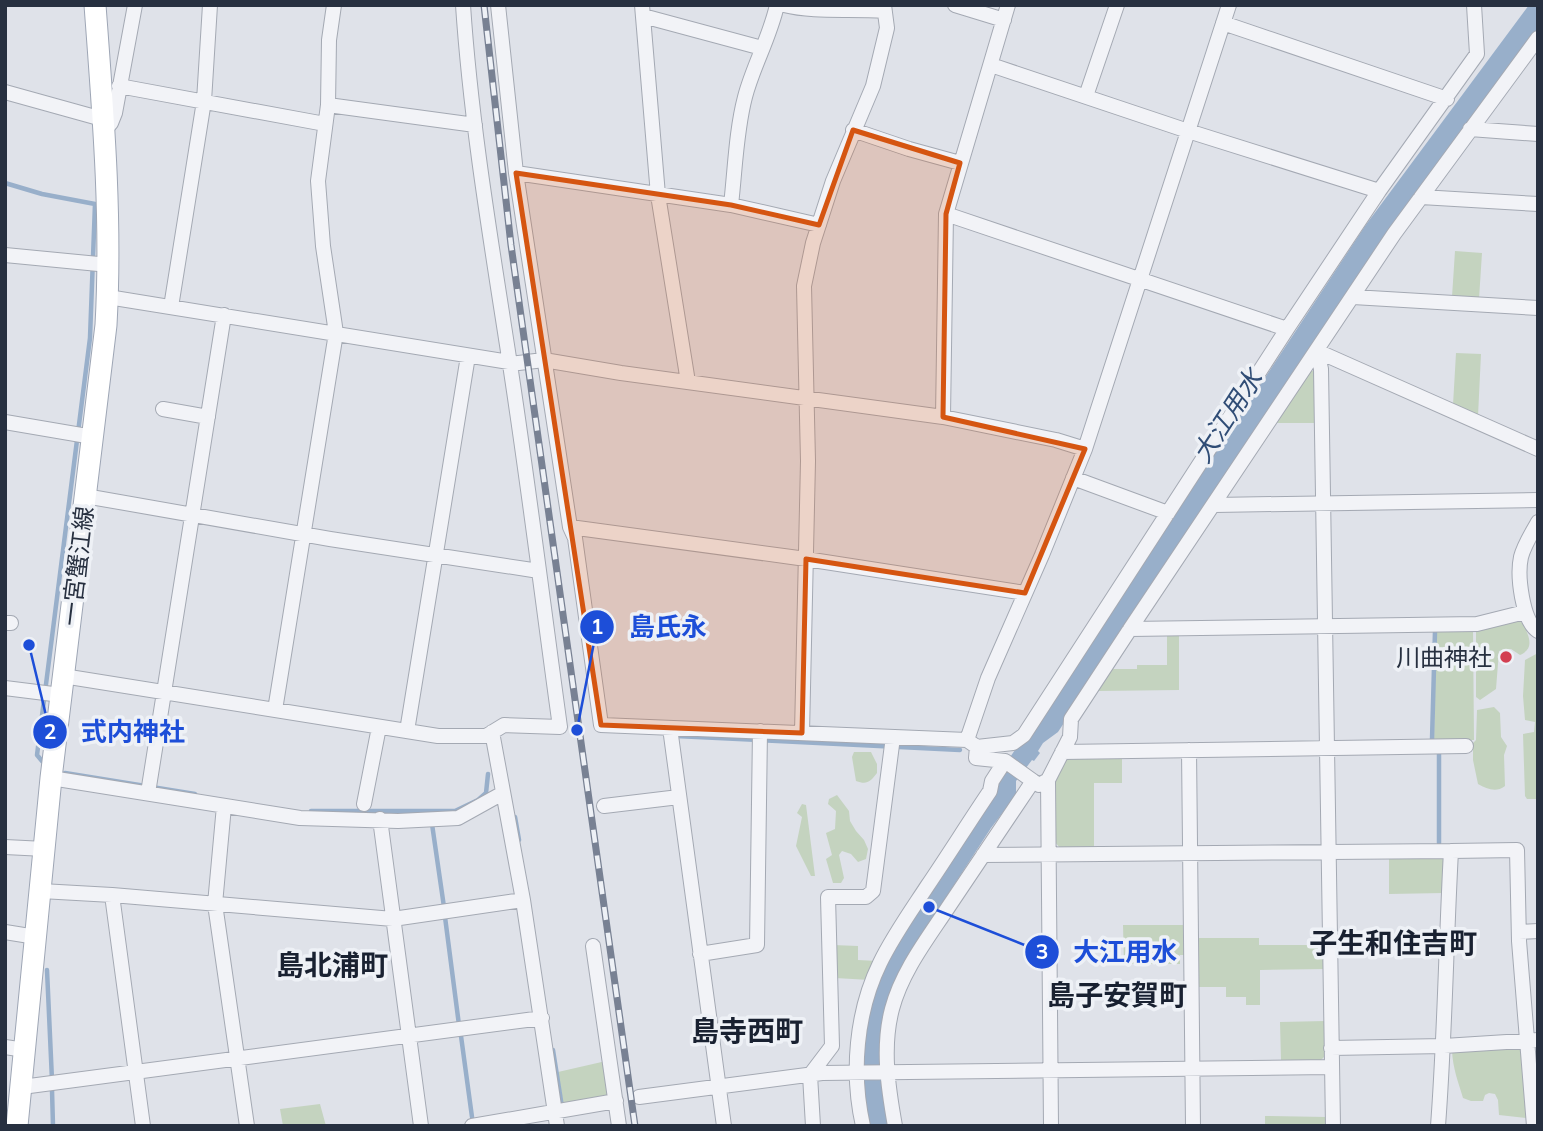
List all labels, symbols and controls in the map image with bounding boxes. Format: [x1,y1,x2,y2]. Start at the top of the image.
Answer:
water label: 大江用水 [1185,361,1271,469]
street label: 一宮蟹江線 [55,505,99,627]
callout: 島氏永 [580,604,721,651]
text: 島氏永 [629,610,707,643]
text: 1 [591,613,603,639]
place label: 川曲神社 [1396,642,1492,672]
marker: 川曲神社 [1498,649,1514,665]
callout: 式内神社 [32,708,199,755]
text: 式内神社 [81,715,185,748]
text: 2 [44,718,56,744]
district label: 子生和住吉町 [1309,925,1477,960]
callout: 大江用水 [1024,928,1191,975]
text: 大江用水 [1073,935,1177,968]
text: 3 [1036,938,1048,964]
district label: 島北浦町 [276,947,388,982]
district label: 島子安賀町 [1047,977,1187,1012]
district label: 島寺西町 [691,1013,803,1048]

